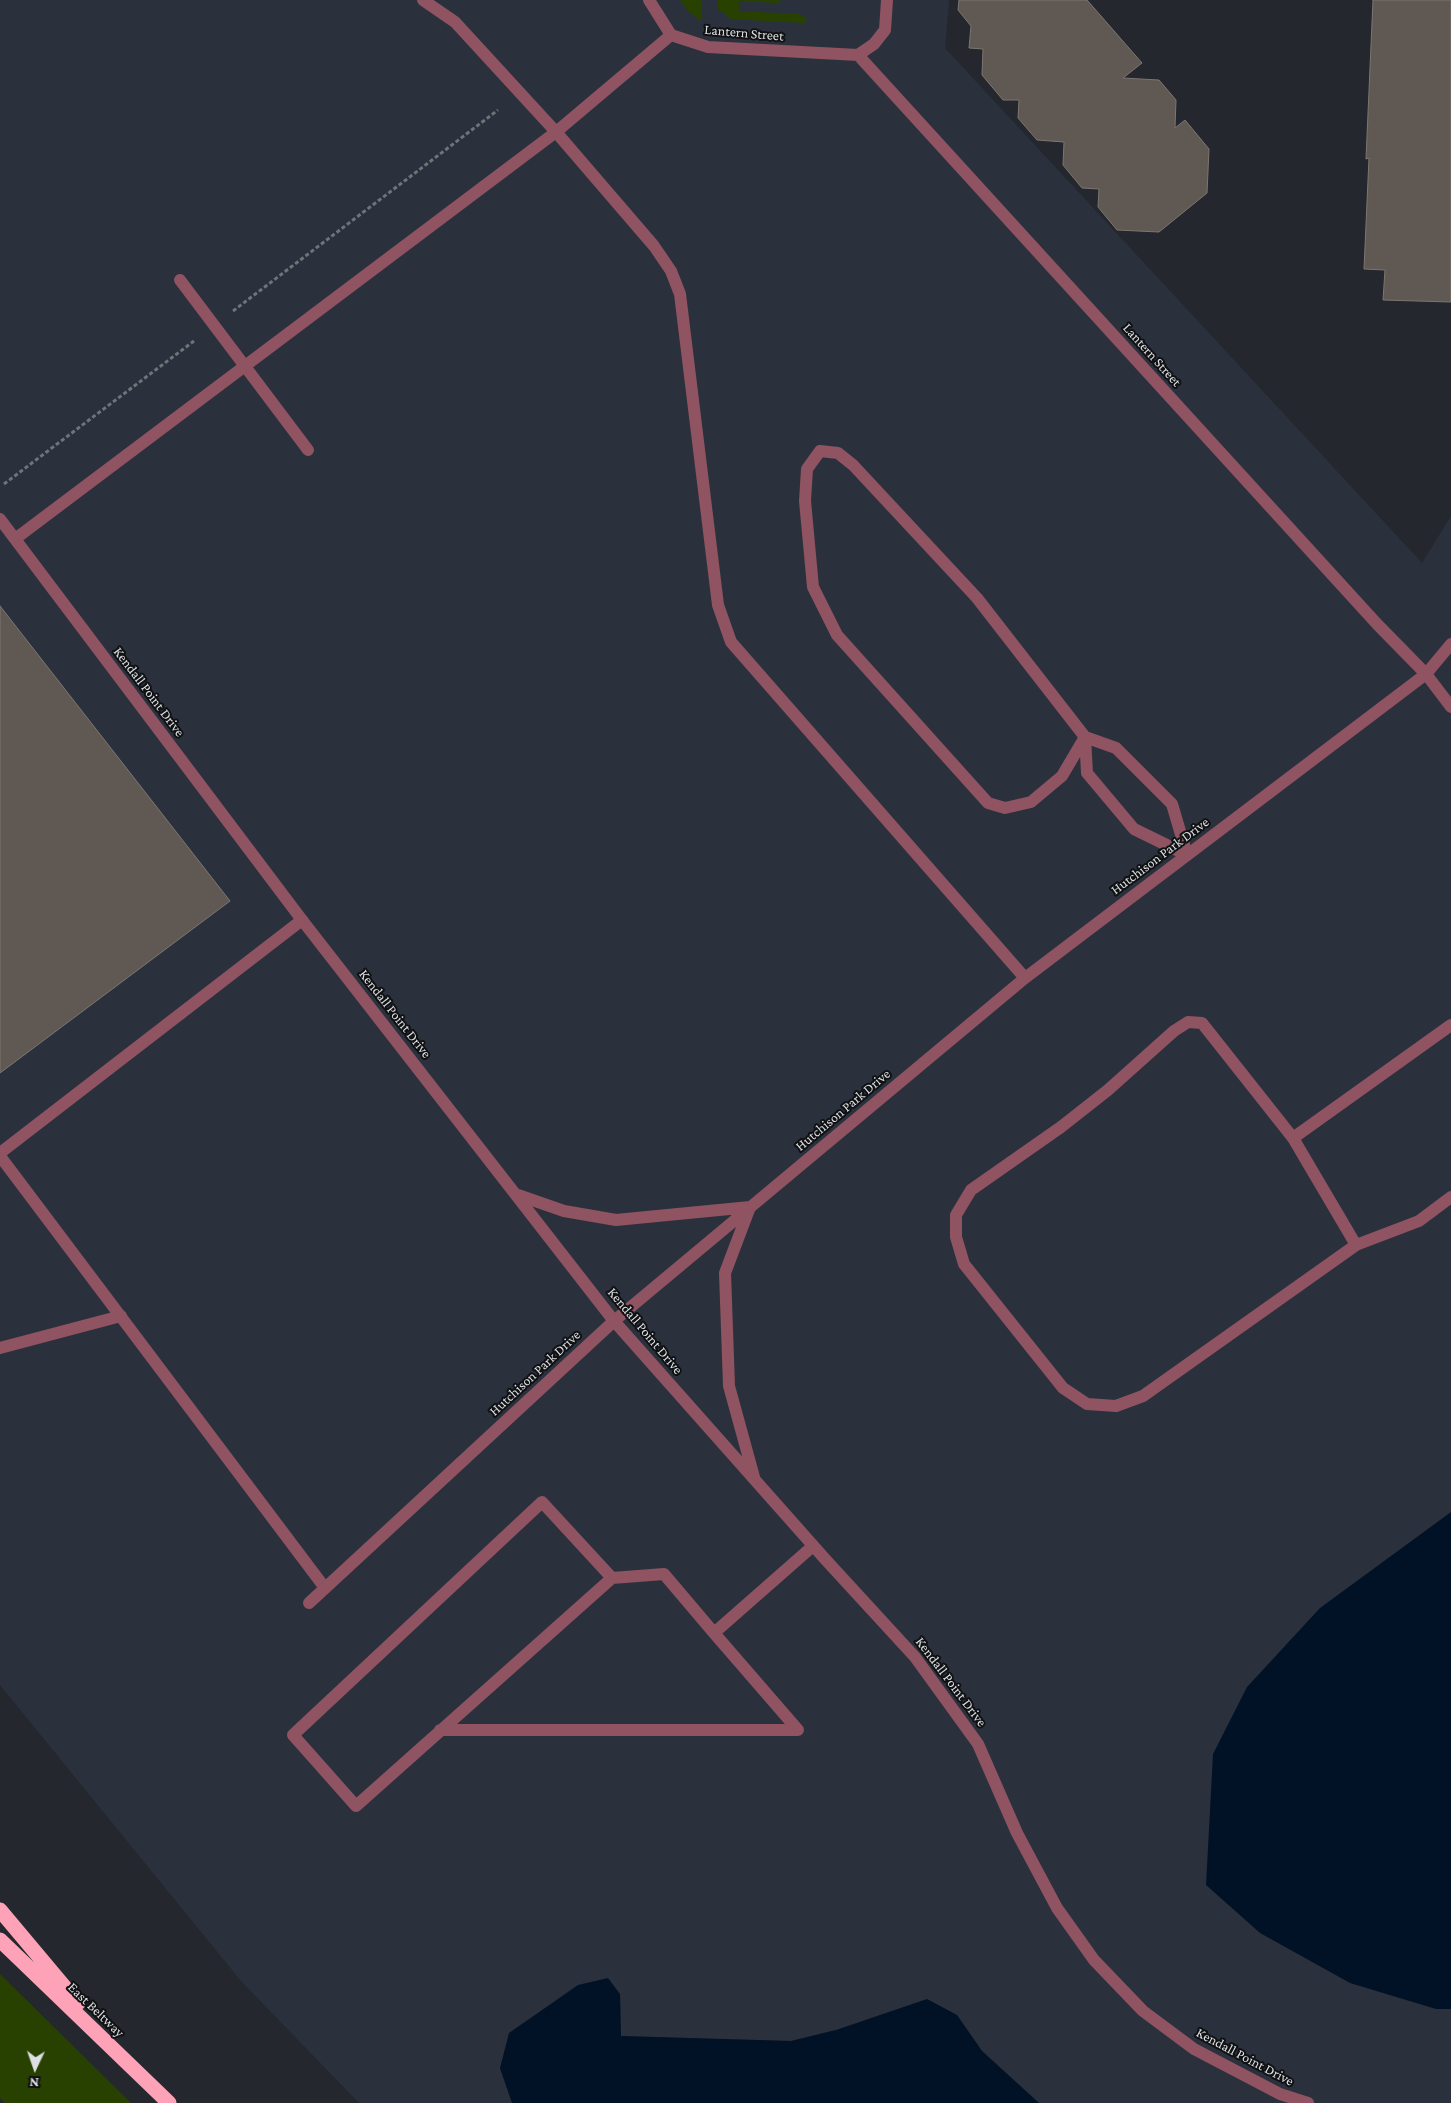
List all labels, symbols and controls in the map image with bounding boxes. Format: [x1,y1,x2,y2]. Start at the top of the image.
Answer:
street label: Lantern Street [704,21,784,45]
street label: Lantern Street [1119,320,1185,390]
street label: Kendall Point Drive [110,644,188,740]
street label: Hutchison Park Drive [1108,814,1212,898]
street label: Kendall Point Drive [355,966,435,1062]
street label: Hutchison Park Drive [792,1065,894,1155]
street label: Kendall Point Drive [604,1284,686,1378]
street label: Hutchison Park Drive [486,1326,584,1420]
street label: Kendall Point Drive [912,1634,990,1730]
street label: East Beltway [64,1979,128,2041]
street label: Kendall Point Drive [1193,2024,1297,2090]
north arrow [10,2043,60,2093]
text: N [29,2075,39,2091]

